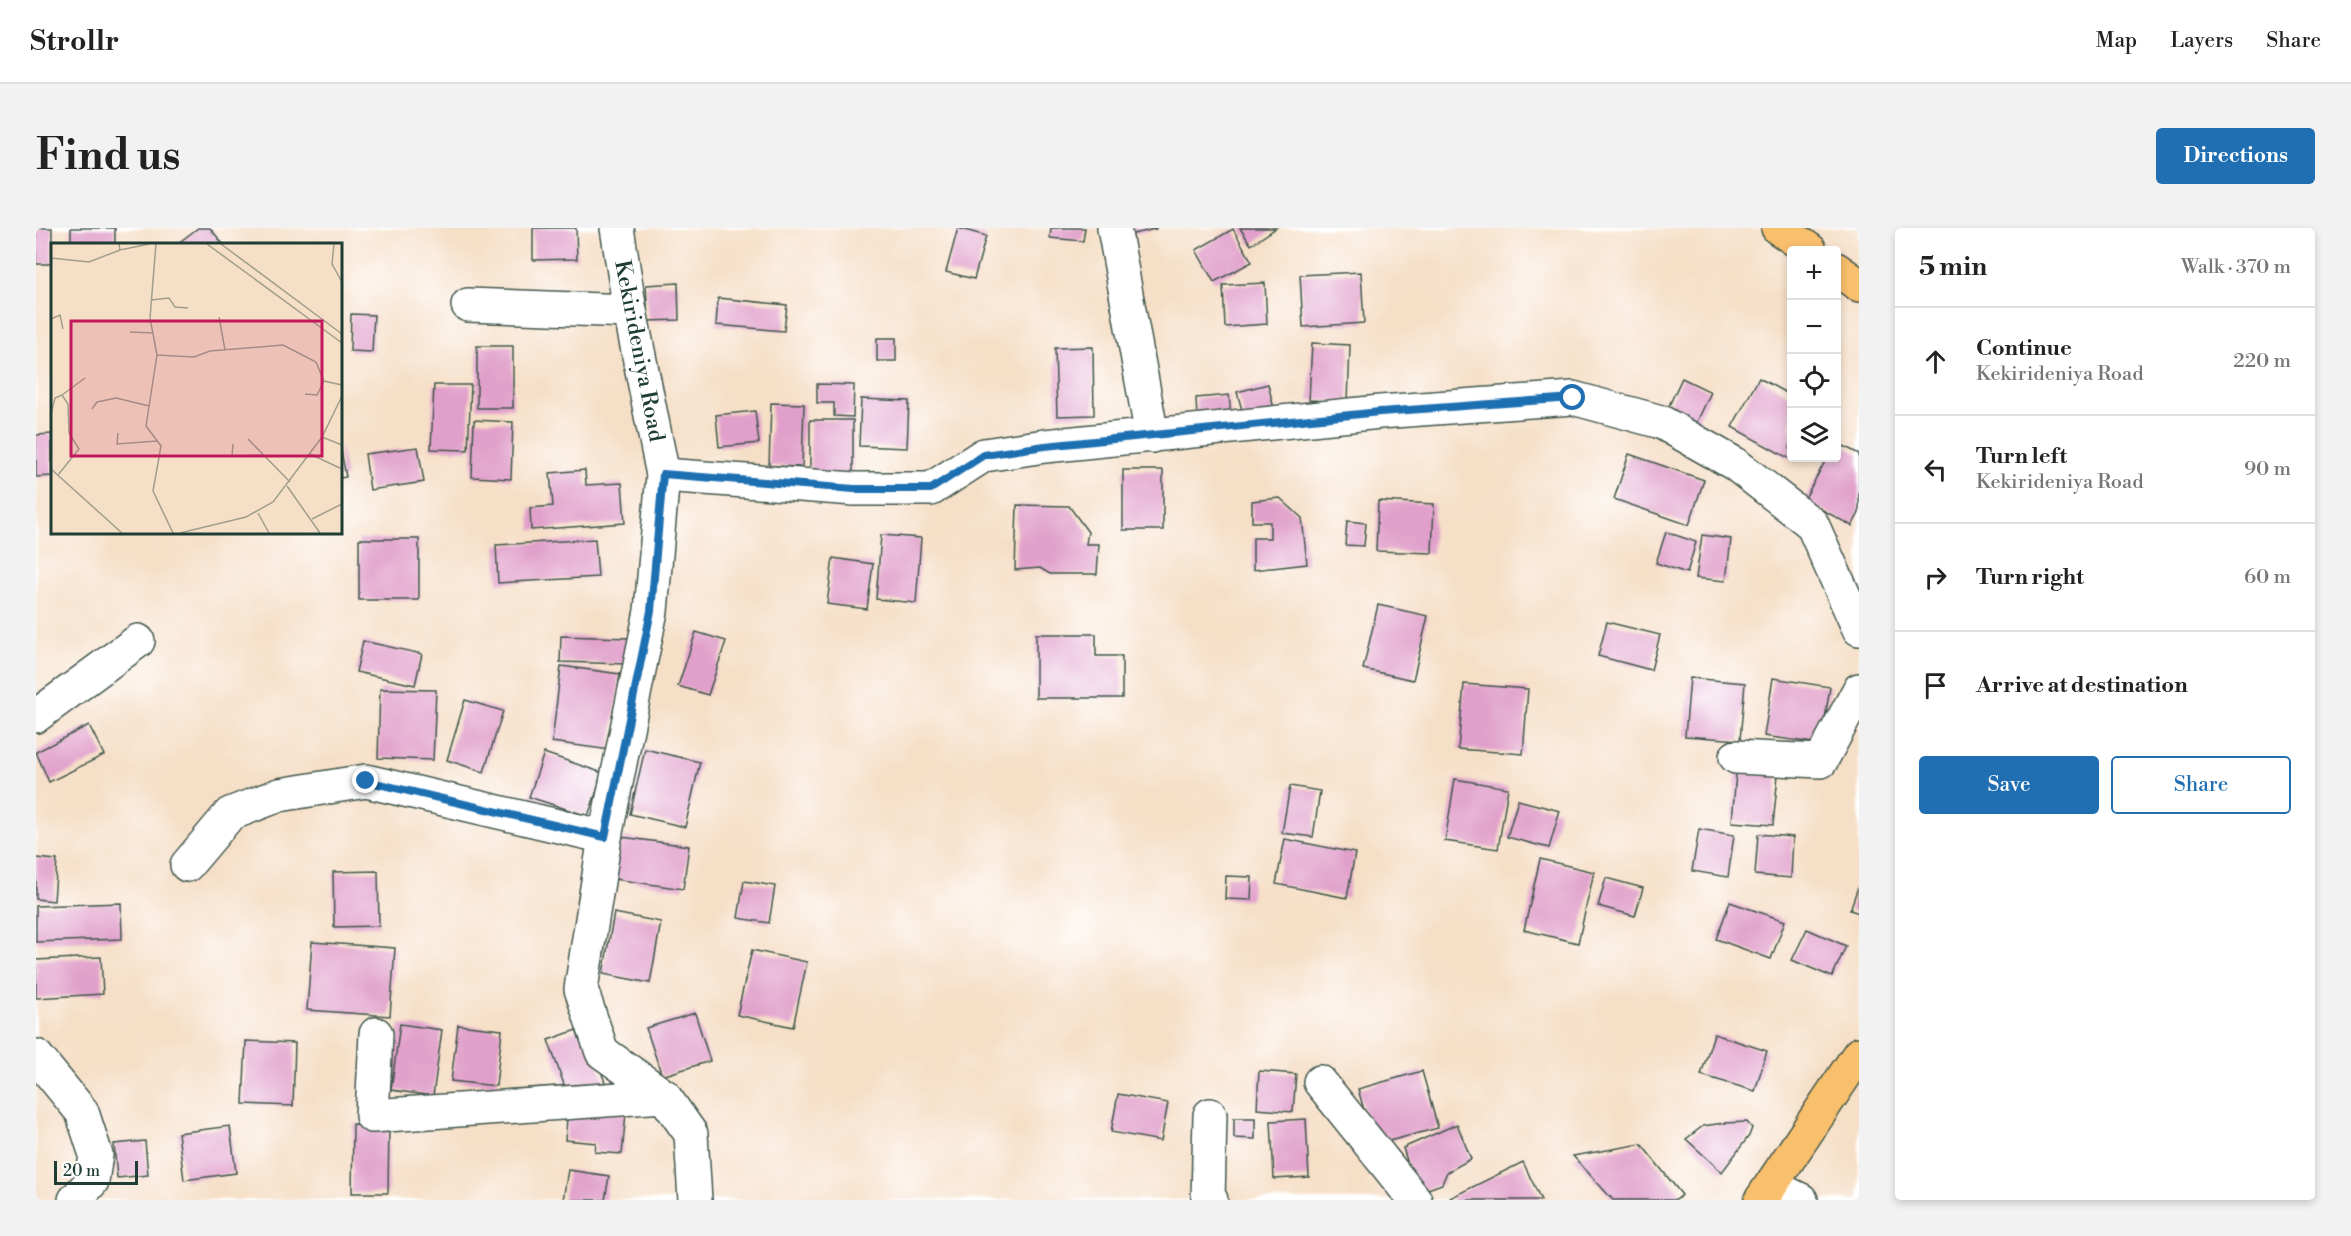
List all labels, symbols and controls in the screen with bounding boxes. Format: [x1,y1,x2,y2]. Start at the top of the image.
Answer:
text: Strollr [30,24,119,59]
text: Map [2096,28,2137,54]
text: Layers [2170,28,2233,54]
text: Share [2266,28,2321,54]
button: Directions [2156,128,2315,184]
text: Find us [36,130,180,183]
inset map [51,243,342,534]
map controls [1787,246,1841,462]
button: + [1787,246,1841,300]
text: 5 min [1919,251,1987,283]
text: Walk · 370 m [2181,255,2291,280]
street label: Kekirideniya Road [608,258,670,445]
button: − [1787,300,1841,354]
text: Continue [1976,335,2072,362]
icon: ahead [1919,345,1952,378]
text: 220 m [2233,349,2291,374]
button: locate [1787,354,1841,408]
text: Kekirideniya Road [1976,362,2144,387]
route start [1559,384,1585,410]
button: layers [1787,408,1841,462]
text: Turn left [1976,443,2067,470]
icon: left [1919,453,1952,486]
text: 90 m [2244,457,2291,482]
text: Kekirideniya Road [1976,470,2144,495]
icon: right [1919,561,1952,594]
text: Turn right [1976,564,2084,591]
text: 60 m [2244,565,2291,590]
icon: arrive [1919,669,1952,702]
text: Arrive at destination [1976,672,2188,699]
button: Save [1919,756,2099,814]
button: Share [2111,756,2291,814]
route end [352,767,378,793]
scale bar [54,1158,138,1186]
text: 20 m [63,1161,100,1181]

